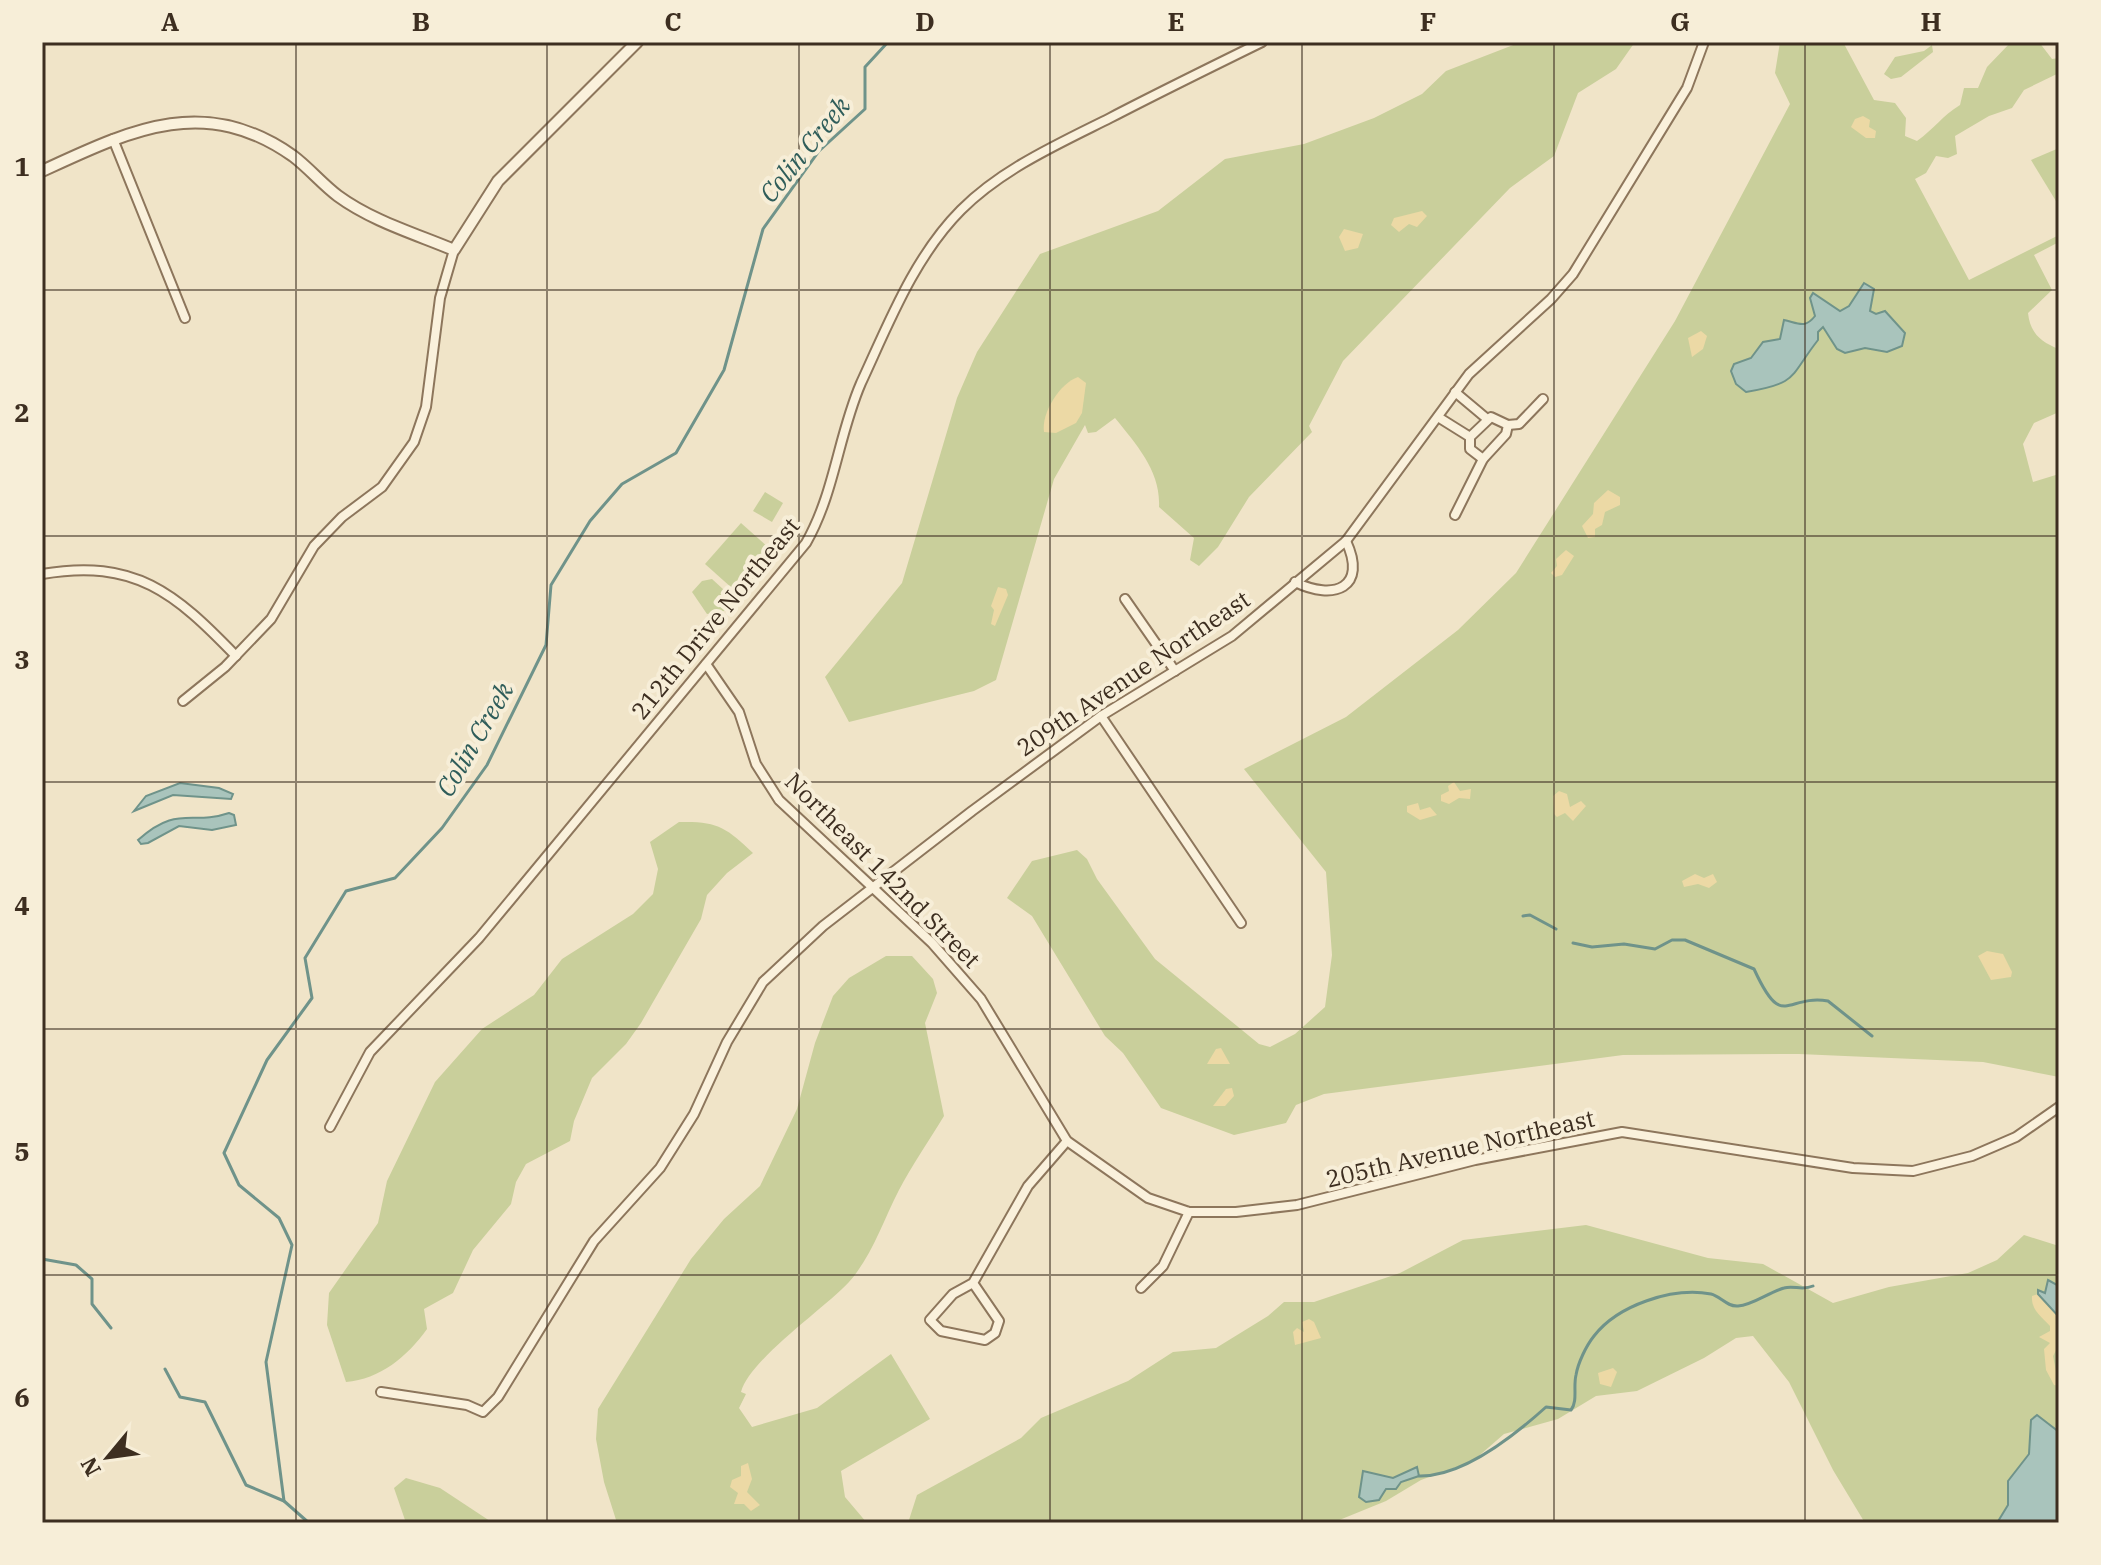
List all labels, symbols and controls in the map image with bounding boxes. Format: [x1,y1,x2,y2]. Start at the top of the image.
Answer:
text: A [161,4,179,38]
text: B [412,4,430,38]
text: C [664,4,682,38]
text: D [915,4,935,38]
text: E [1167,4,1185,38]
text: F [1420,4,1436,38]
text: G [1670,4,1690,38]
text: H [1920,4,1942,38]
water label: Colin Creek [751,89,857,209]
text: 1 [14,149,30,183]
text: 2 [14,395,30,429]
street label: 212th Drive Northeast [624,510,806,726]
street label: 209th Avenue Northeast [1010,583,1256,763]
text: 3 [14,642,30,676]
water label: Colin Creek [428,675,520,802]
street label: Northeast 142nd Street [778,765,988,975]
text: 4 [14,888,30,922]
street label: 205th Avenue Northeast [1323,1102,1597,1194]
text: 5 [14,1134,30,1168]
text: 6 [14,1380,30,1414]
north arrow [68,1417,148,1497]
text: N [73,1452,107,1482]

